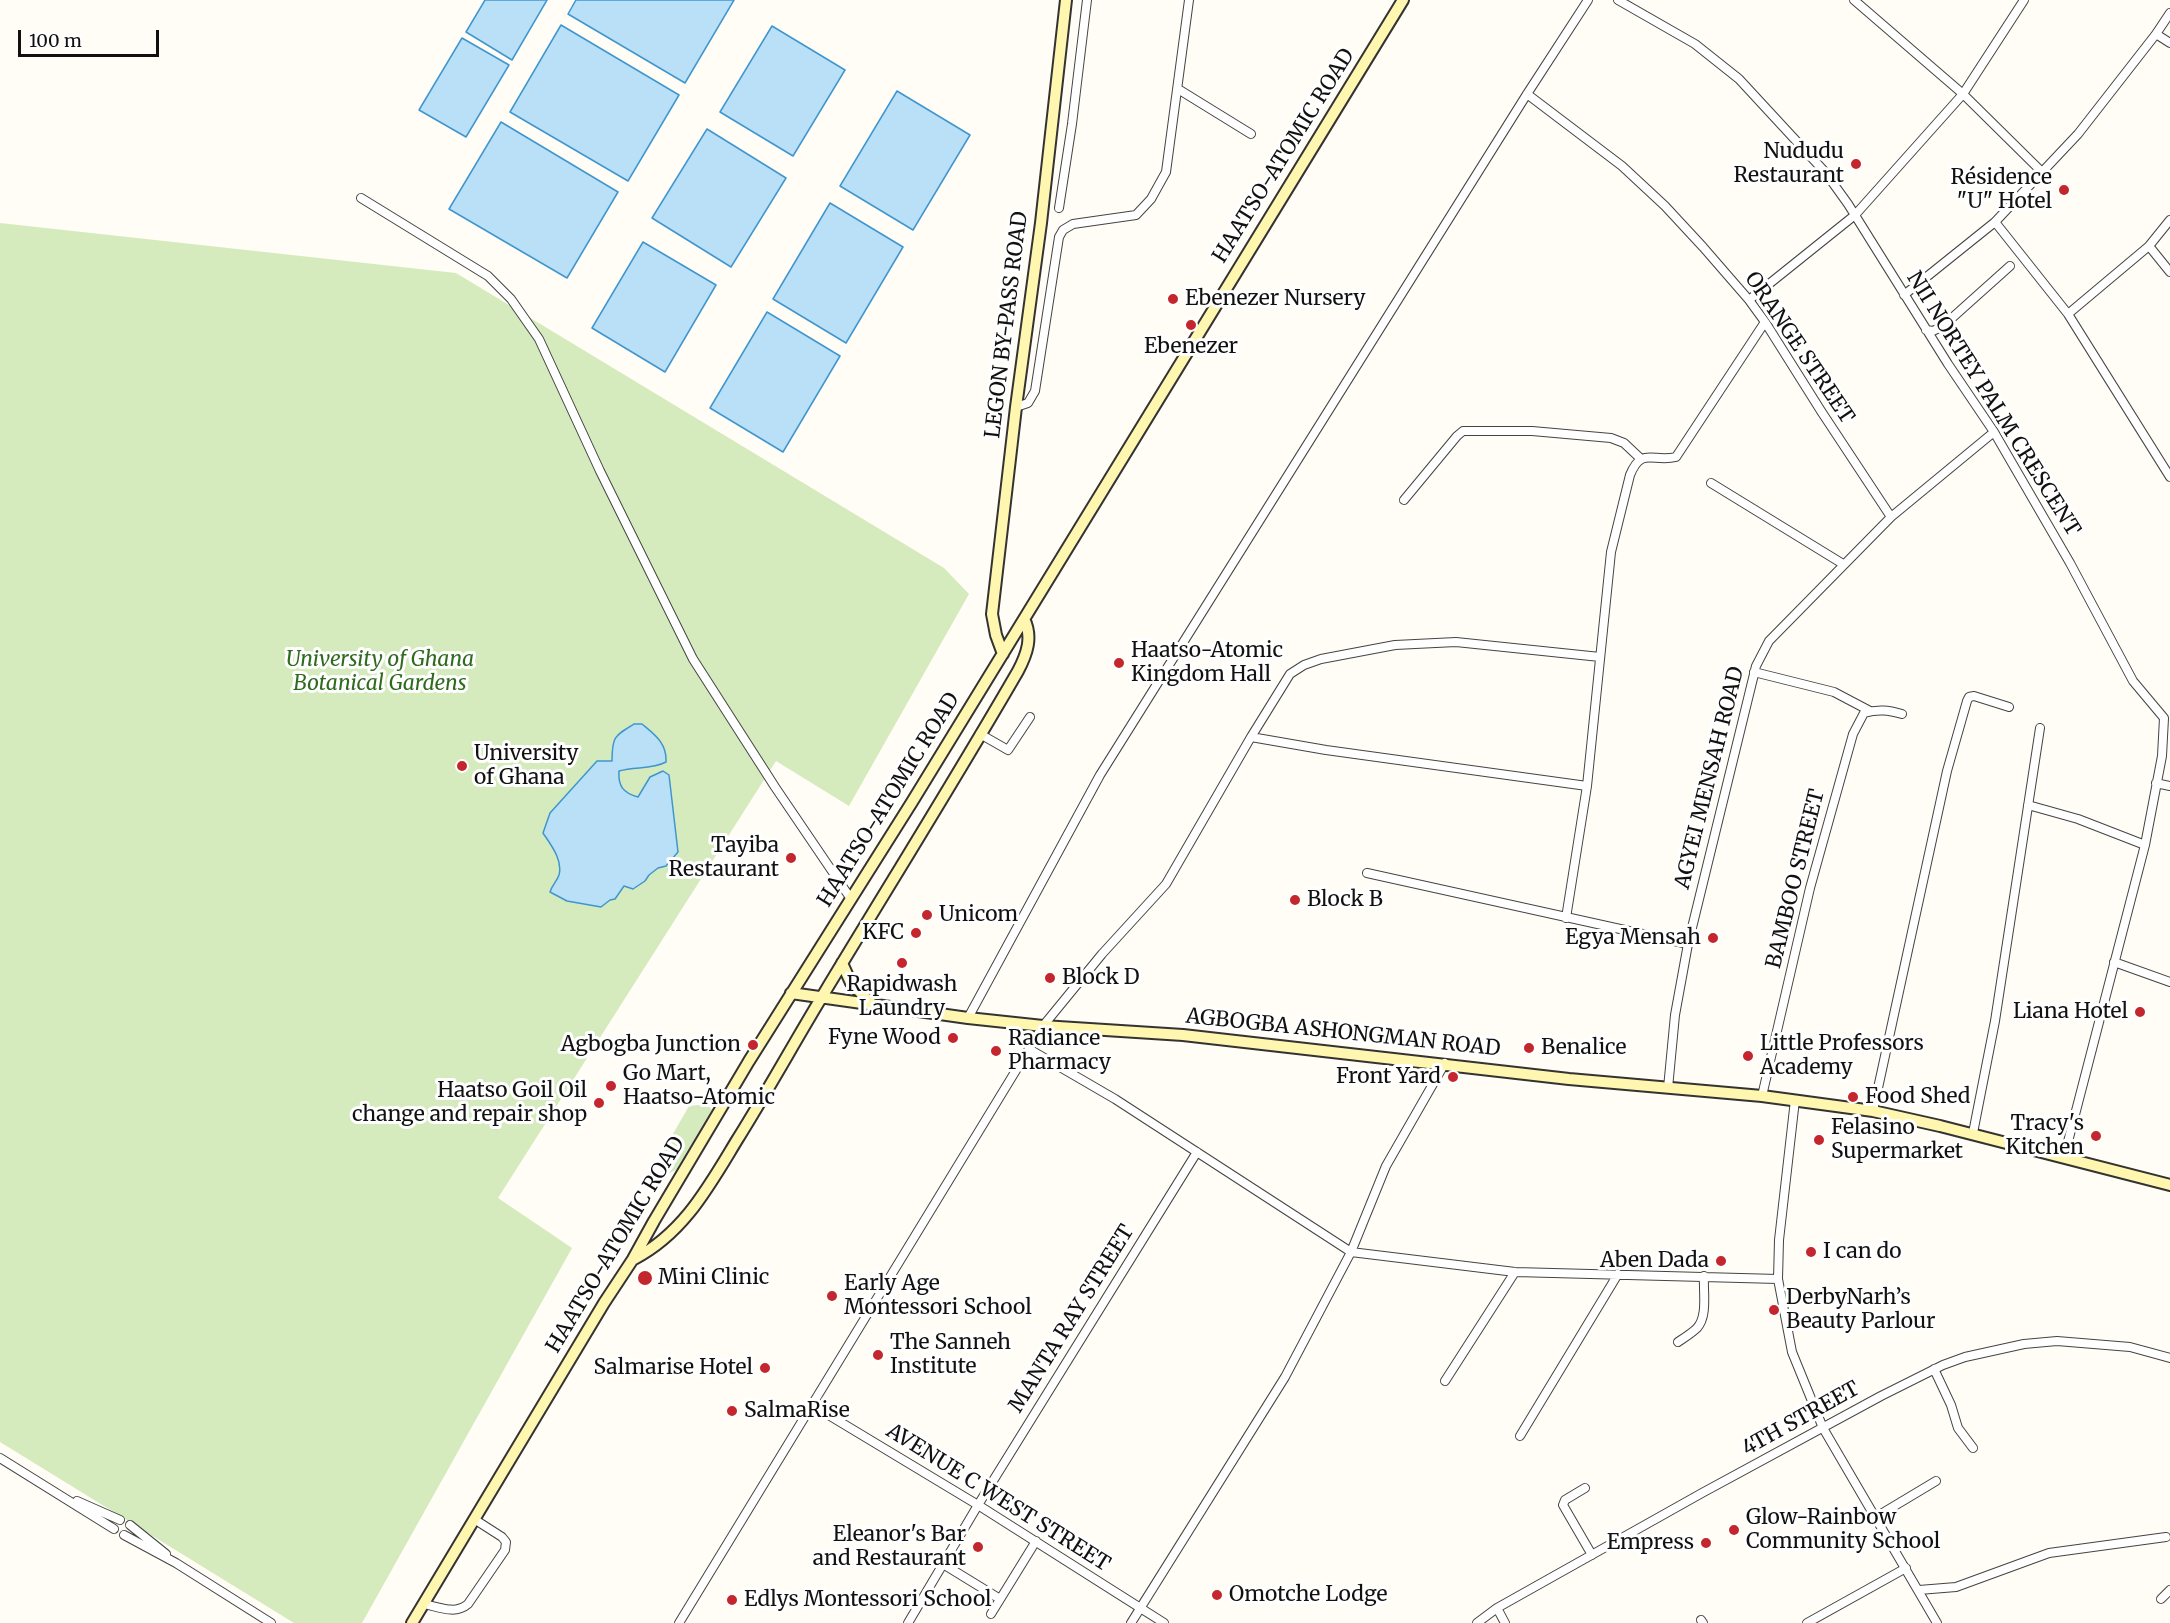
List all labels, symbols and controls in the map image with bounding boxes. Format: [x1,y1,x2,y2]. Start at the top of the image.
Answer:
scale bar [21,18,162,56]
text: 100 m [29,29,82,52]
street label: HAATSO-ATOMIC ROAD [1208,44,1360,268]
place label: Nududu Restaurant [1734,139,1844,189]
marker: Nududu Restaurant [1849,157,1863,171]
place label: Résidence "U" Hotel [1951,165,2052,215]
marker: Résidence "U" Hotel [2057,183,2071,197]
street label: LEGON BY-PASS ROAD [981,210,1033,440]
street label: ORANGE STREET [1739,267,1859,429]
street label: NII NORTEY PALM CRESCENT [1901,267,2085,541]
place label: Ebenezer Nursery [1185,286,1366,312]
marker: Ebenezer Nursery [1166,292,1180,306]
marker: Ebenezer [1184,318,1198,332]
place label: Ebenezer [1144,334,1238,360]
place label: Haatso-Atomic Kingdom Hall [1131,638,1283,688]
park label: University of Ghana Botanical Gardens [286,647,474,697]
marker: Haatso-Atomic Kingdom Hall [1112,656,1126,670]
street label: AGYEI MENSAH ROAD [1670,664,1750,892]
street label: HAATSO-ATOMIC ROAD [813,688,965,912]
place label: University of Ghana [474,741,579,791]
marker: University of Ghana [455,759,469,773]
street label: BAMBOO STREET [1762,787,1830,971]
place label: Tayiba Restaurant [669,833,779,883]
marker: Tayiba Restaurant [784,851,798,865]
place label: Block B [1307,887,1383,913]
marker: Block B [1288,893,1302,907]
place label: Unicom [939,902,1018,928]
marker: Unicom [920,908,934,922]
place label: KFC [862,920,904,946]
place label: Egya Mensah [1565,925,1701,951]
marker: KFC [909,926,923,940]
marker: Egya Mensah [1706,931,1720,945]
marker: Rapidwash Laundry [895,956,909,970]
place label: Block D [1062,965,1140,991]
marker: Block D [1043,971,1057,985]
place label: Rapidwash Laundry [847,972,957,1022]
place label: Liana Hotel [2013,999,2128,1025]
street label: AGBOGBA ASHONGMAN ROAD [1184,1004,1502,1062]
marker: Liana Hotel [2133,1005,2147,1019]
place label: Fyne Wood [828,1025,941,1051]
place label: Radiance Pharmacy [1008,1026,1111,1076]
marker: Fyne Wood [946,1031,960,1045]
place label: Little Professors Academy [1760,1031,1924,1081]
place label: Agbogba Junction [561,1032,741,1058]
place label: Benalice [1541,1035,1627,1061]
marker: Agbogba Junction [746,1038,760,1052]
marker: Benalice [1522,1041,1536,1055]
marker: Radiance Pharmacy [989,1044,1003,1058]
marker: Little Professors Academy [1741,1049,1755,1063]
place label: Go Mart, Haatso-Atomic [623,1061,775,1111]
place label: Front Yard [1336,1064,1441,1090]
marker: Front Yard [1446,1070,1460,1084]
place label: Haatso Goil Oil change and repair shop [352,1078,587,1128]
marker: Go Mart, Haatso-Atomic [604,1079,618,1093]
place label: Food Shed [1865,1084,1970,1110]
marker: Food Shed [1846,1090,1860,1104]
marker: Haatso Goil Oil change and repair shop [592,1096,606,1110]
place label: Tracy's Kitchen [2006,1111,2084,1161]
place label: Felasino Supermarket [1831,1115,1963,1165]
marker: Tracy's Kitchen [2089,1129,2103,1143]
street label: HAATSO-ATOMIC ROAD [541,1132,691,1358]
marker: Felasino Supermarket [1812,1133,1826,1147]
street label: MANTA RAY STREET [1004,1221,1140,1417]
place label: I can do [1823,1239,1902,1265]
marker: I can do [1804,1245,1818,1259]
place label: Aben Dada [1600,1248,1709,1274]
marker: Aben Dada [1714,1254,1728,1268]
place label: Mini Clinic [658,1265,769,1291]
marker: Mini Clinic [636,1269,654,1287]
place label: Early Age Montessori School [844,1271,1032,1321]
place label: DerbyNarh’s Beauty Parlour [1786,1285,1936,1335]
marker: Early Age Montessori School [825,1289,839,1303]
marker: DerbyNarh’s Beauty Parlour [1767,1303,1781,1317]
place label: The Sanneh Institute [890,1330,1011,1380]
marker: The Sanneh Institute [871,1348,885,1362]
place label: Salmarise Hotel [594,1355,753,1381]
marker: Salmarise Hotel [758,1361,772,1375]
street label: 4TH STREET [1738,1376,1864,1462]
place label: SalmaRise [744,1398,850,1424]
marker: SalmaRise [725,1404,739,1418]
street label: AVENUE C WEST STREET [882,1419,1114,1577]
place label: Glow-Rainbow Community School [1746,1505,1940,1555]
place label: Eleanor's Bar and Restaurant [813,1522,966,1572]
marker: Glow-Rainbow Community School [1727,1523,1741,1537]
place label: Empress [1607,1530,1694,1556]
marker: Empress [1699,1536,1713,1550]
marker: Eleanor's Bar and Restaurant [971,1540,985,1554]
place label: Omotche Lodge [1229,1582,1387,1608]
place label: Edlys Montessori School [744,1587,992,1613]
marker: Omotche Lodge [1210,1588,1224,1602]
marker: Edlys Montessori School [725,1593,739,1607]

